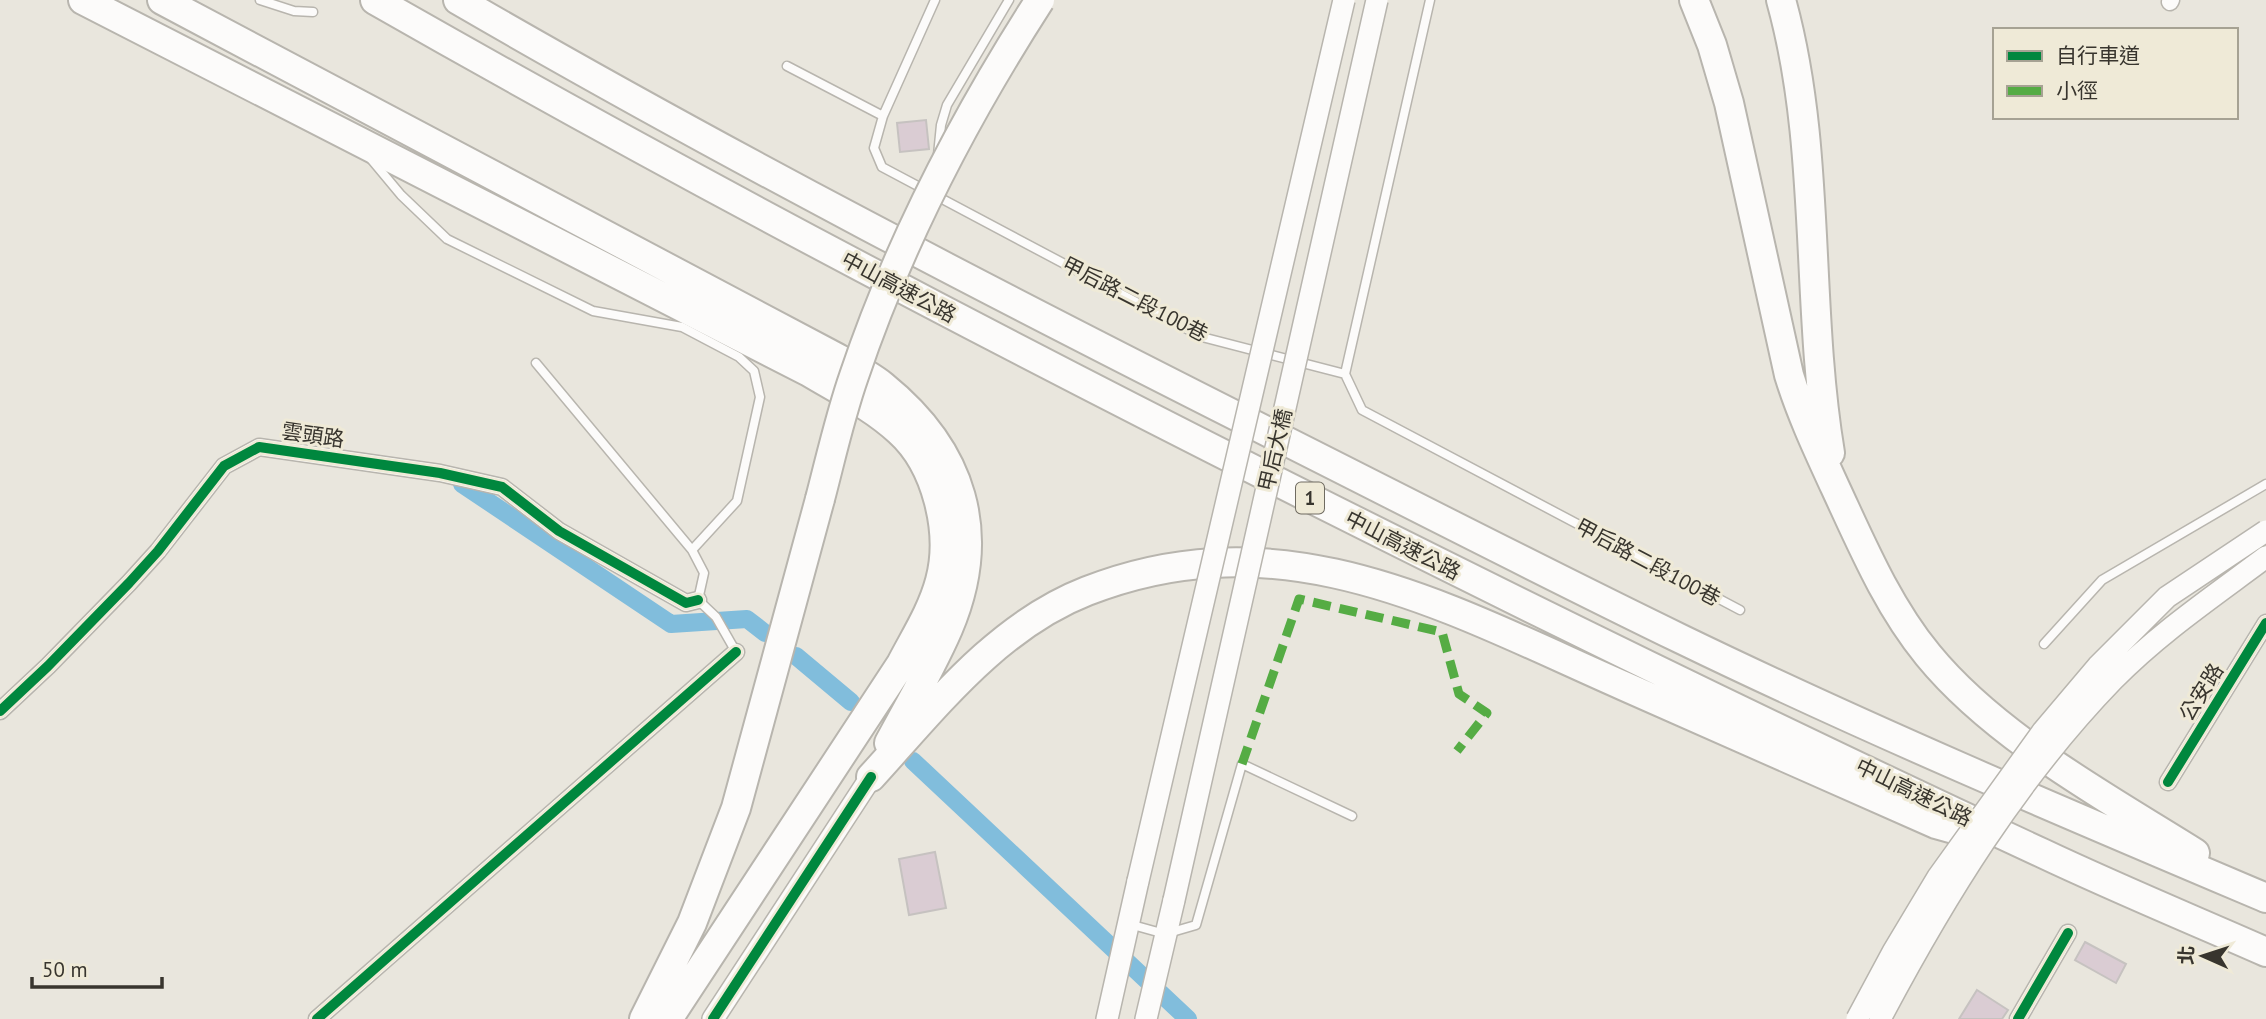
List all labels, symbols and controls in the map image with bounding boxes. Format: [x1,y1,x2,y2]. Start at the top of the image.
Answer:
legend [1993,28,2238,119]
text: 自行車道 [2056,42,2140,69]
text: 小徑 [2056,77,2098,104]
street label: 中山高速公路 [837,246,961,328]
street label: 甲后路二段100巷 [1057,251,1213,347]
street label: 甲后大橋 [1252,406,1298,494]
street label: 雲頭路 [280,417,346,453]
road number: 1 [1296,482,1324,513]
street label: 中山高速公路 [1341,504,1465,586]
street label: 甲后路二段100巷 [1571,512,1725,612]
street label: 公安路 [2173,658,2229,726]
street label: 中山高速公路 [1851,752,1977,832]
north arrow [2168,921,2238,991]
text: 北 [2174,945,2199,965]
scale bar [32,946,161,990]
text: 50 m [42,956,88,983]

